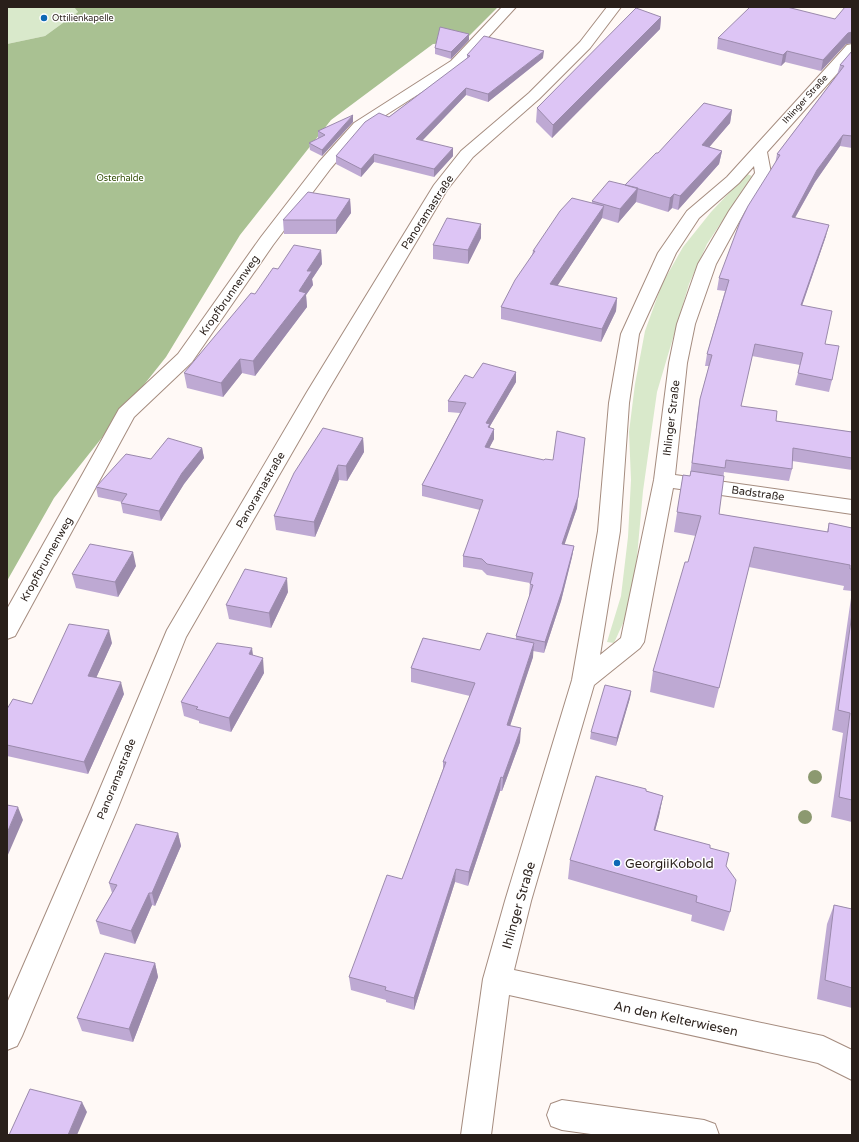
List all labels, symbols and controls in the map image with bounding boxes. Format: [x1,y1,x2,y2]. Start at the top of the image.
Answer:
marker: Ottilienkapelle [39,13,49,23]
place label: Ottilienkapelle [52,13,114,24]
street label: Ihlinger Straße [780,72,830,126]
park label: Osterhalde [96,173,144,184]
street label: Panoramastraße [399,173,456,252]
street label: Kropfbrunnenweg [197,253,262,338]
street label: Ihlinger Straße [660,379,683,457]
street label: Panoramastraße [233,450,288,531]
street label: Badstraße [731,483,785,504]
street label: Kropfbrunnenweg [18,514,75,604]
street label: Panoramastraße [94,737,139,822]
place label: GeorgiiKobold [625,856,714,872]
marker: GeorgiiKobold [612,858,622,868]
street label: Ihlinger Straße [499,860,539,951]
street label: An den Kelterwiesen [612,998,739,1040]

